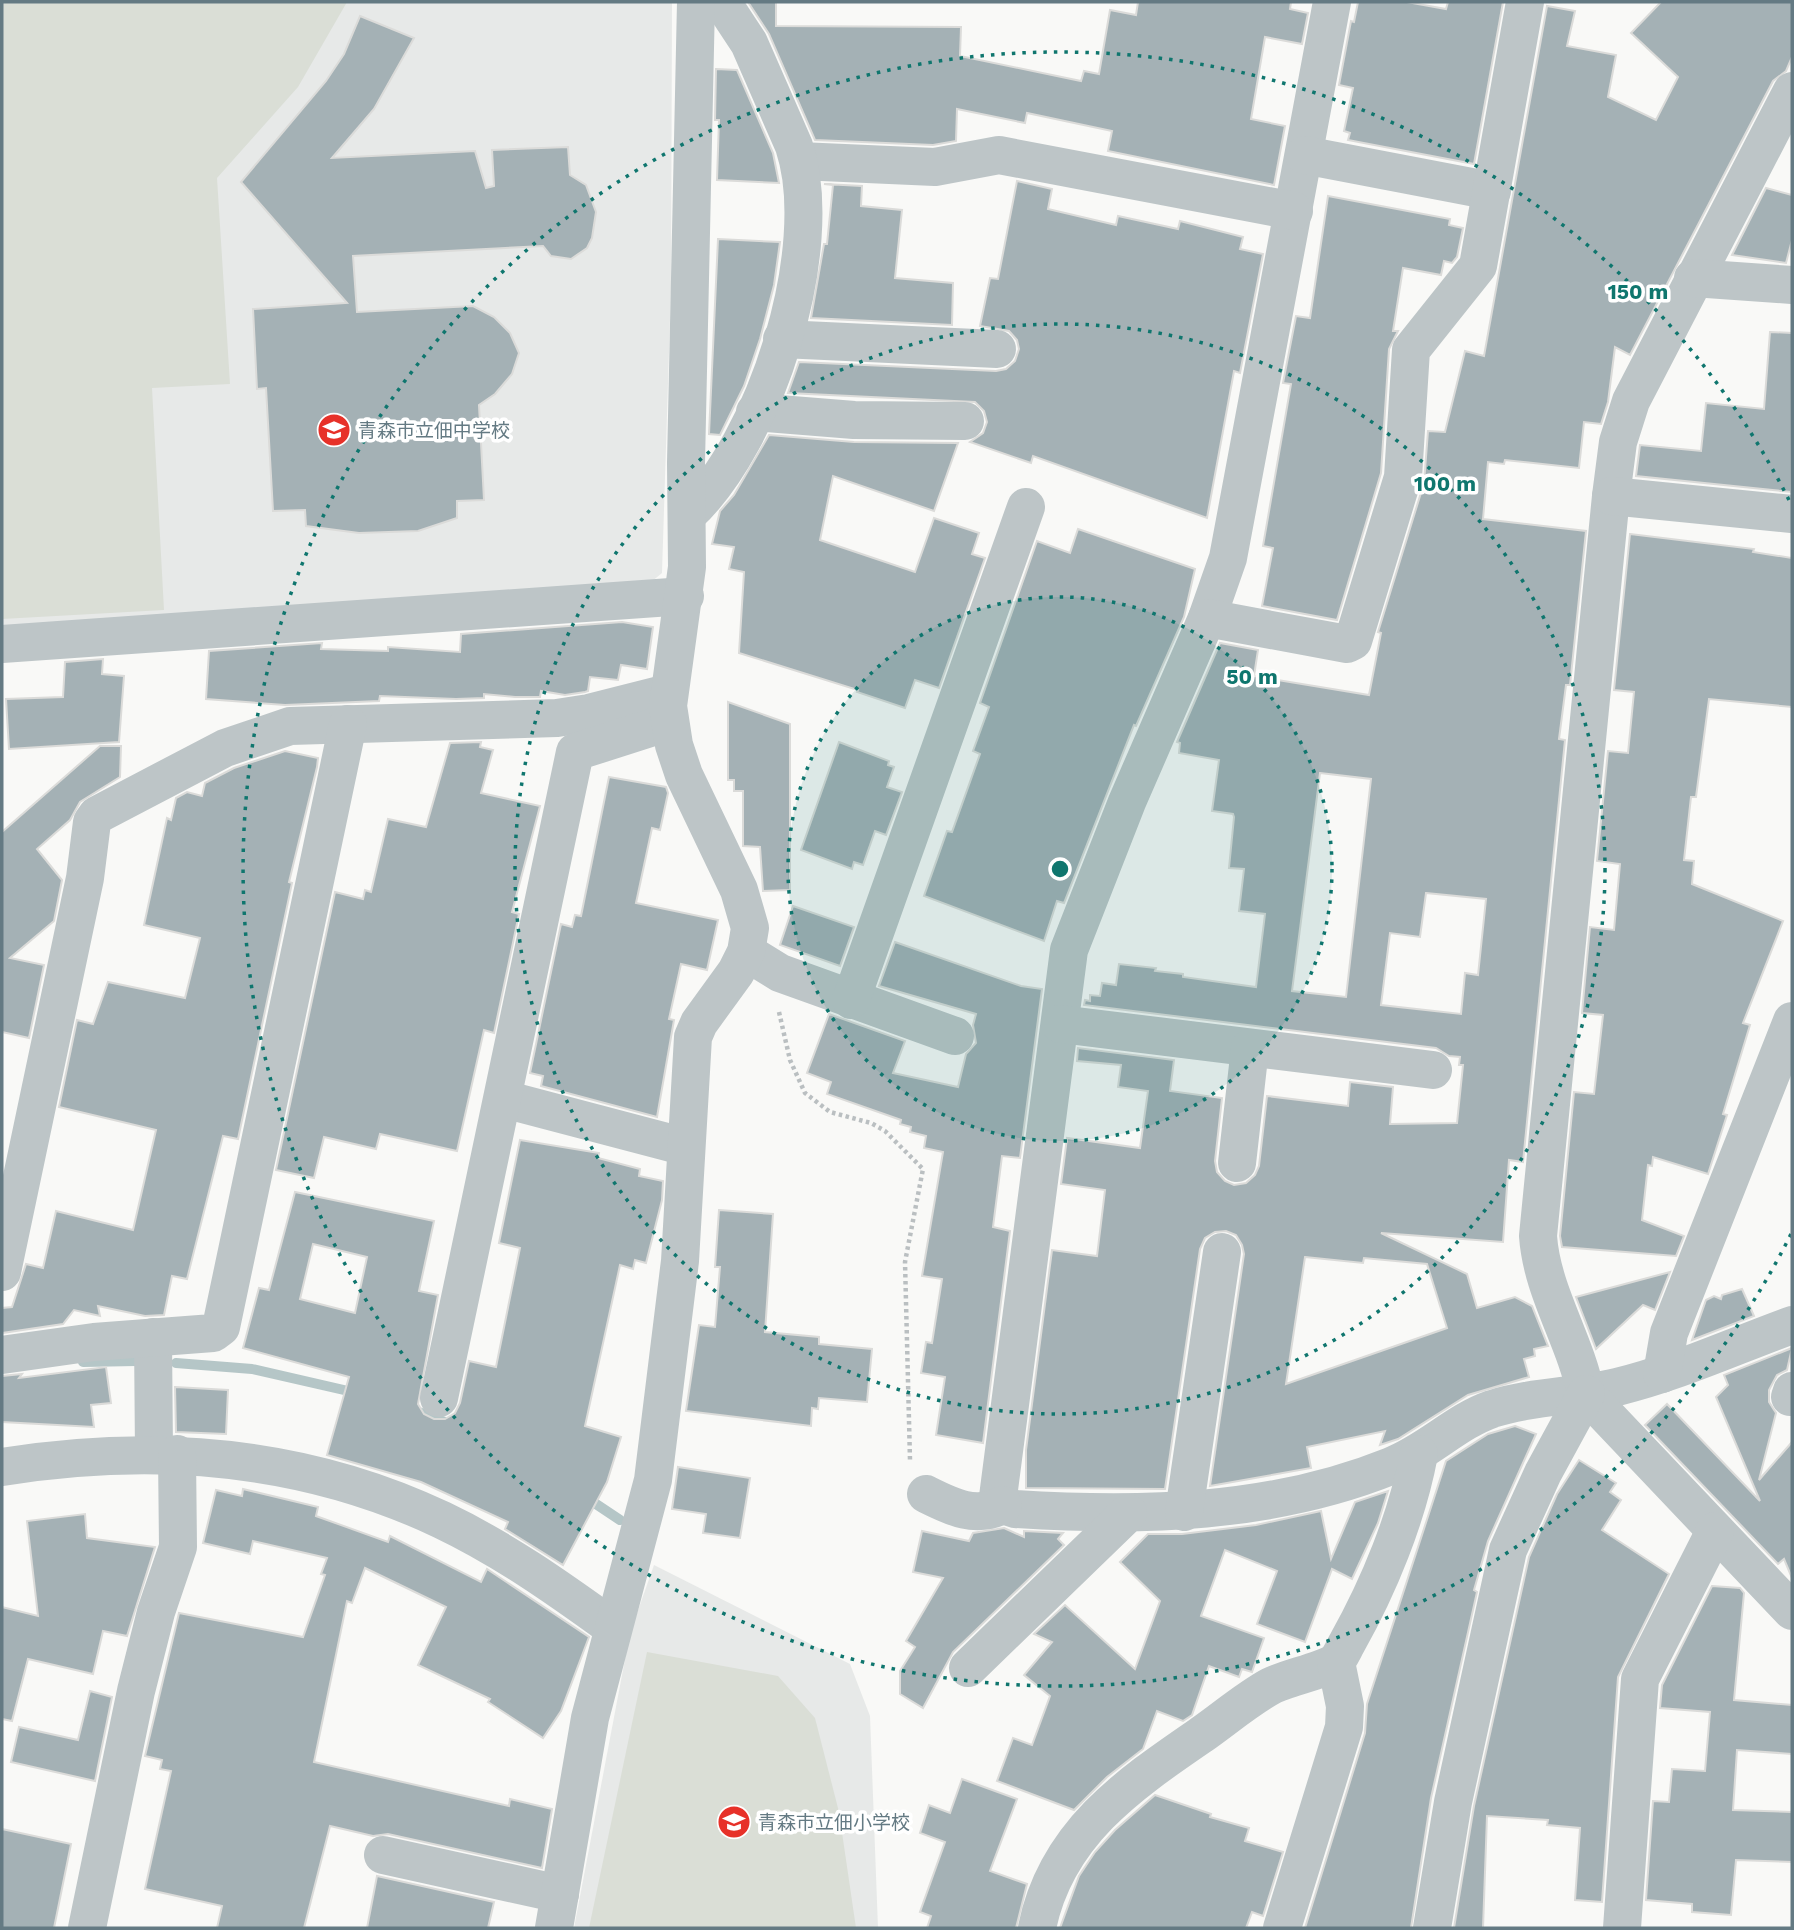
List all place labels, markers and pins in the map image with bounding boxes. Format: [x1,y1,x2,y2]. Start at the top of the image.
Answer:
school or university icon: 青森市立佃中学校 [315,411,353,449]
place label: 青森市立佃中学校 [358,419,510,442]
centre of rings [1048,857,1072,881]
school or university icon: 青森市立佃小学校 [715,1803,753,1841]
place label: 青森市立佃小学校 [758,1811,910,1834]

